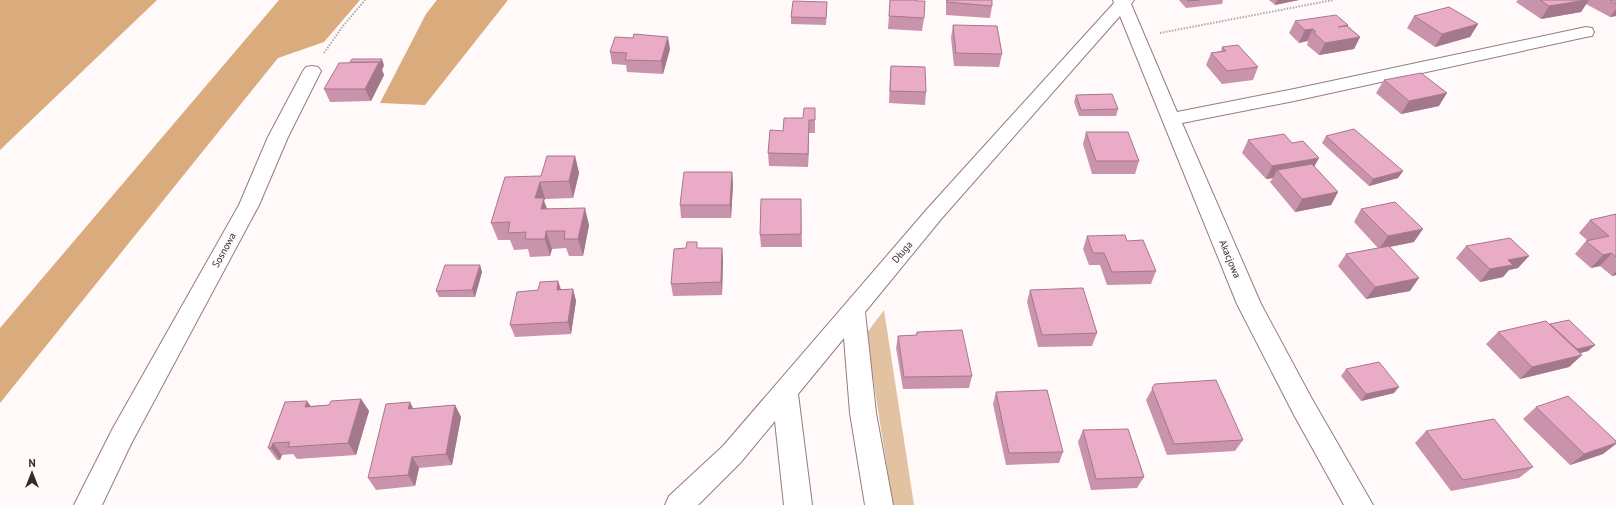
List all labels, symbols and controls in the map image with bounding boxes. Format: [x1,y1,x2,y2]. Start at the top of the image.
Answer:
street label: Sosnowa [209,230,239,270]
street label: Długa [889,238,915,266]
street label: Akacjowa [1216,238,1244,280]
north arrow [12,453,52,493]
text: N [28,456,36,470]

